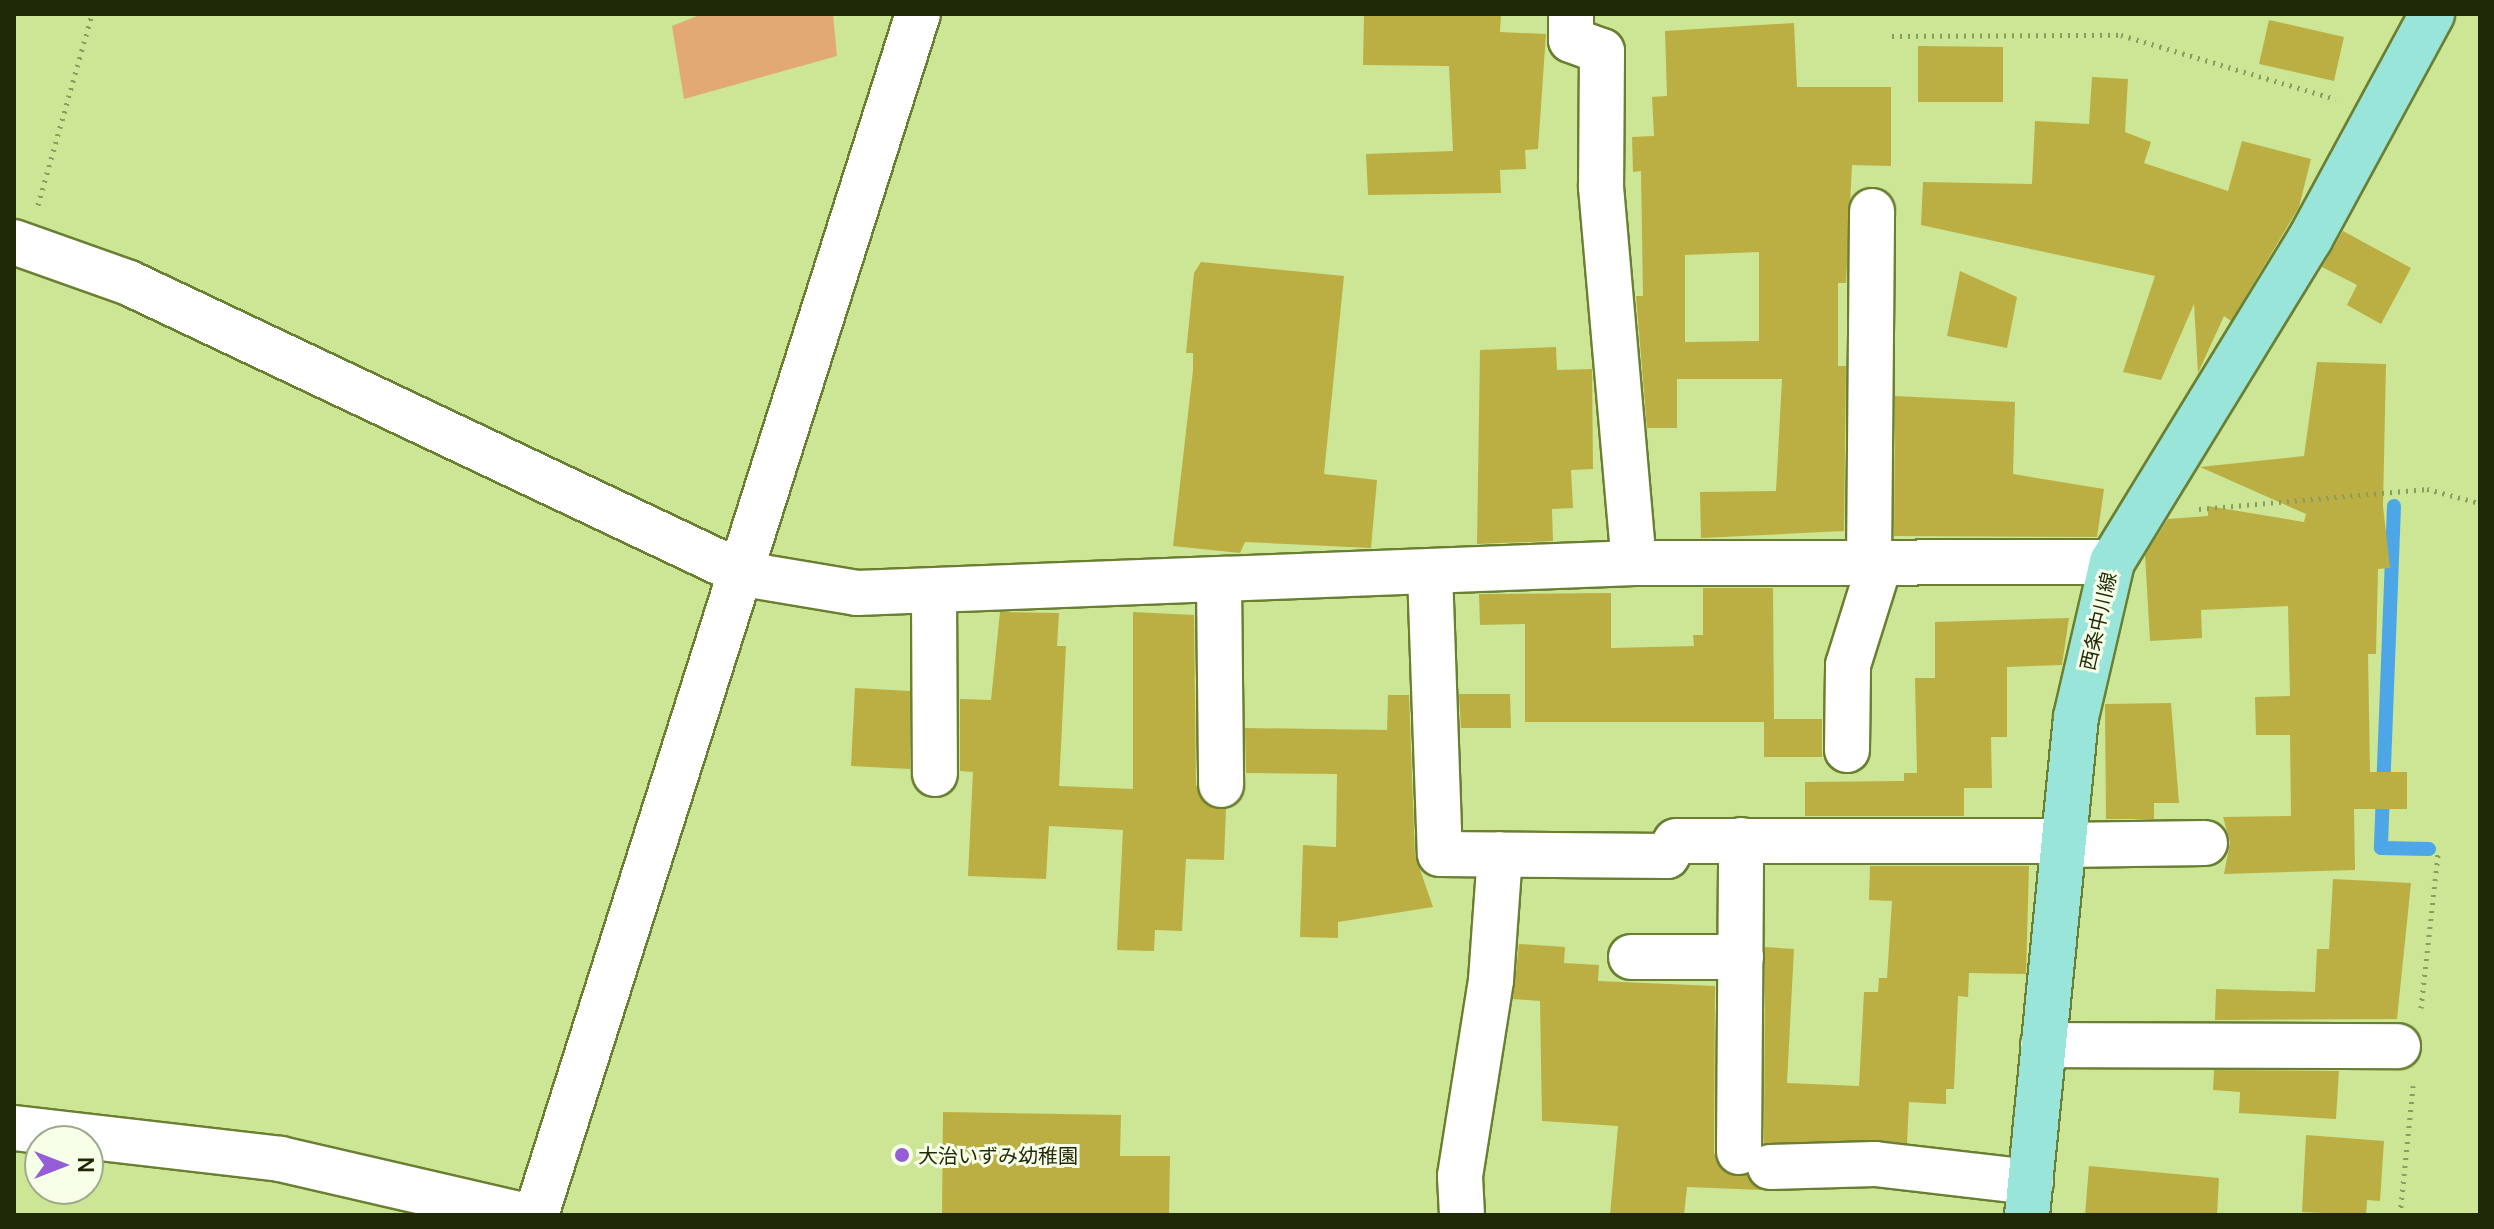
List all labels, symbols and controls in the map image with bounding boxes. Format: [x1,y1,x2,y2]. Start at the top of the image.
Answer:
street label: 西条中川線 [2075,570,2121,672]
north arrow [24,1125,104,1205]
place label: 大治いずみ幼稚園 [918,1143,1078,1167]
marker: 大治いずみ幼稚園 [893,1146,911,1164]
text: N [71,1157,101,1173]

